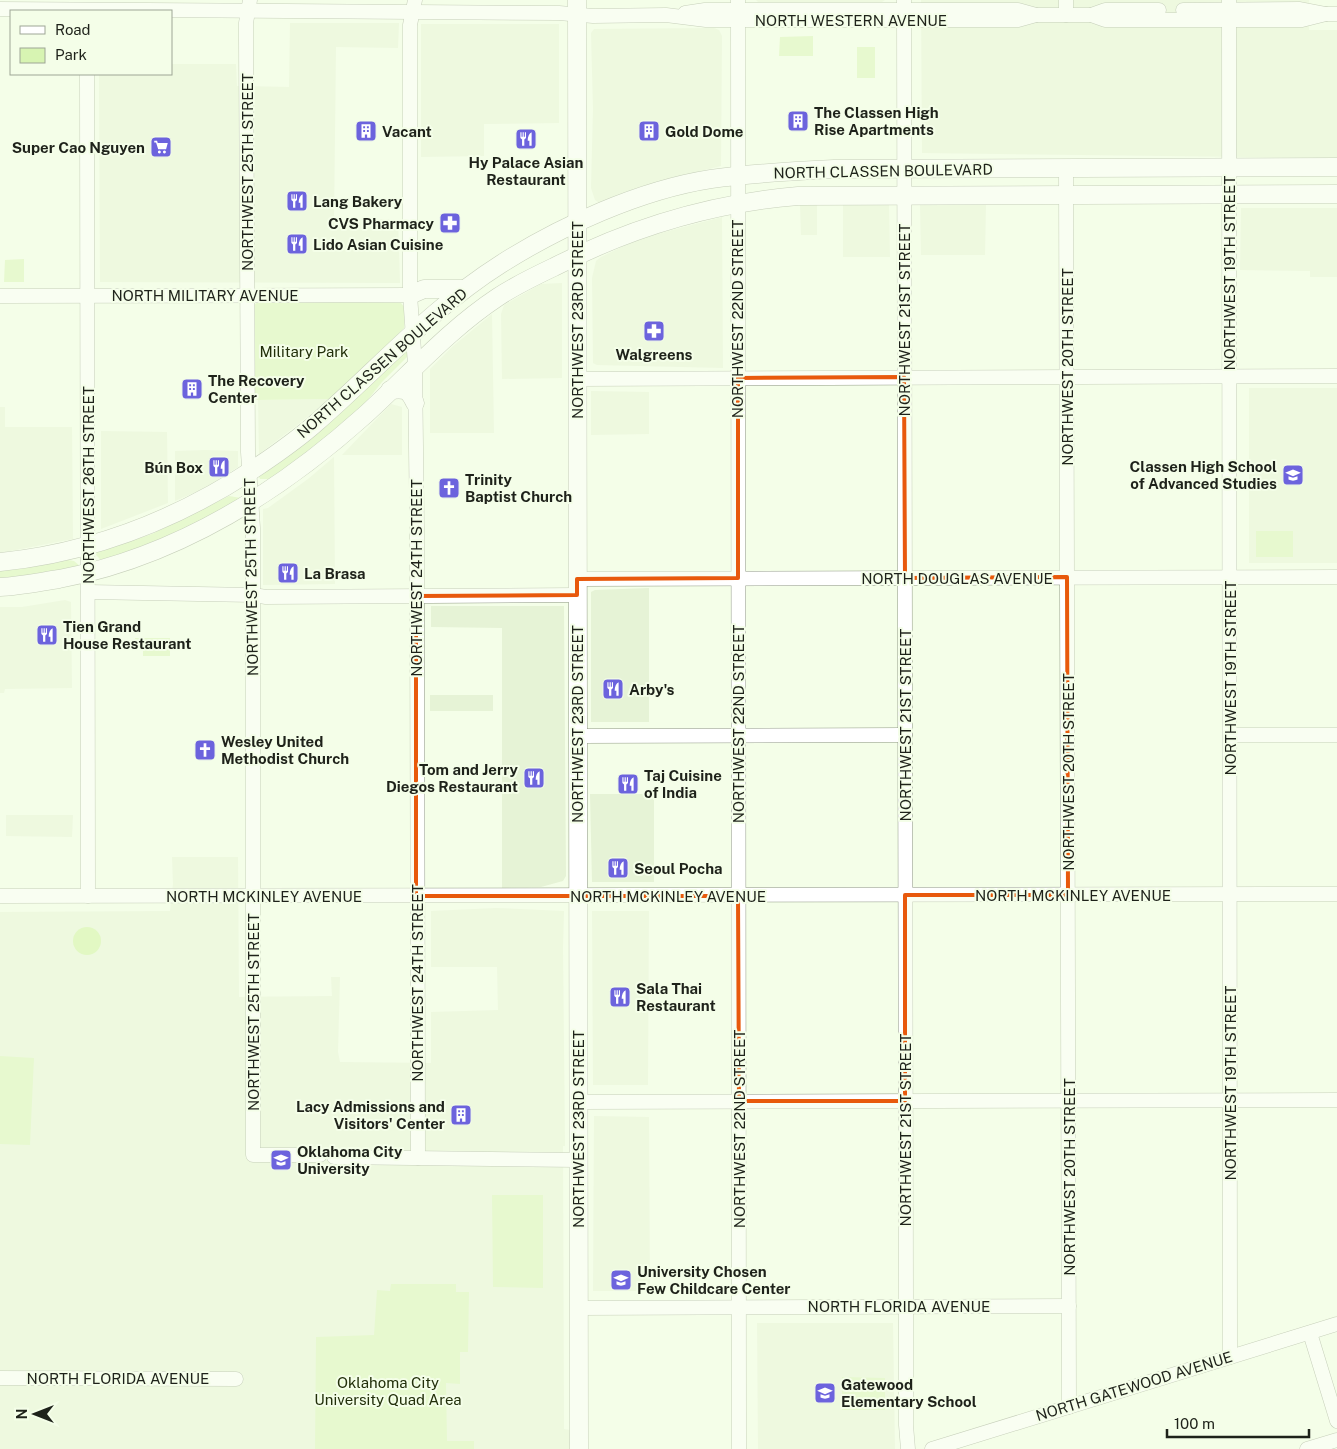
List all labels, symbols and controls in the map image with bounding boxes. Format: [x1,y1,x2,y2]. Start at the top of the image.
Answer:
legend [10,10,172,75]
street label: NORTH WESTERN AVENUE [755,12,947,29]
text: Road [55,21,91,38]
text: Park [55,46,87,63]
street label: NORTHWEST 25TH STREET [239,73,256,271]
place label: The Classen High Rise Apartments [814,104,939,138]
building icon: The Classen High Rise Apartments [786,109,810,133]
building icon: Vacant [354,119,378,143]
building icon: Gold Dome [637,119,661,143]
place label: Vacant [382,123,432,140]
place label: Gold Dome [665,123,744,140]
restaurant icon: Hy Palace Asian Restaurant [514,127,538,151]
supermarket icon: Super Cao Nguyen [149,135,173,159]
place label: Super Cao Nguyen [12,139,145,156]
place label: Hy Palace Asian Restaurant [469,154,584,188]
street label: NORTH CLASSEN BOULEVARD [773,161,993,181]
street label: NORTHWEST 19TH STREET [1221,175,1238,370]
restaurant icon: Lang Bakery [285,189,309,213]
place label: Lang Bakery [313,193,403,210]
pharmacy icon: CVS Pharmacy [438,211,462,235]
place label: CVS Pharmacy [328,215,435,232]
street label: NORTHWEST 22ND STREET [729,220,746,418]
street label: NORTHWEST 23RD STREET [569,221,586,419]
street label: NORTHWEST 21ST STREET [896,223,913,416]
restaurant icon: Lido Asian Cuisine [285,232,309,256]
place label: Lido Asian Cuisine [313,236,443,253]
street label: NORTHWEST 20TH STREET [1059,268,1076,466]
street label: NORTH CLASSEN BOULEVARD [294,285,470,441]
street label: NORTH MILITARY AVENUE [111,287,299,304]
pharmacy icon: Walgreens [642,319,666,343]
park label: Military Park [259,343,349,360]
place label: Walgreens [616,346,693,363]
place label: The Recovery Center [208,372,305,406]
building icon: The Recovery Center [180,377,204,401]
street label: NORTHWEST 26TH STREET [80,386,97,584]
restaurant icon: Bún Box [207,455,231,479]
place label: Classen High School of Advanced Studies [1130,458,1277,492]
place label: Bún Box [144,459,203,476]
school or university icon: Classen High School of Advanced Studies [1281,463,1305,487]
place label: Trinity Baptist Church [465,471,572,505]
church icon: Trinity Baptist Church [437,476,461,500]
street label: NORTHWEST 25TH STREET [241,478,261,676]
street label: NORTHWEST 24TH STREET [408,479,425,677]
restaurant icon: La Brasa [276,561,300,585]
place label: La Brasa [304,565,366,582]
street label: NORTH DOUGLAS AVENUE [861,570,1053,587]
street label: NORTHWEST 19TH STREET [1222,580,1239,775]
place label: Tien Grand House Restaurant [63,618,191,652]
restaurant icon: Tien Grand House Restaurant [35,623,59,647]
street label: NORTHWEST 23RD STREET [569,625,586,823]
street label: NORTHWEST 22ND STREET [730,625,747,823]
street label: NORTHWEST 21ST STREET [897,628,914,821]
street label: NORTHWEST 20TH STREET [1060,673,1077,871]
restaurant icon: Arby's [601,677,625,701]
place label: Arby's [629,681,674,698]
place label: Wesley United Methodist Church [221,733,349,767]
church icon: Wesley United Methodist Church [193,738,217,762]
place label: Tom and Jerry Diegos Restaurant [386,761,519,795]
restaurant icon: Tom and Jerry Diegos Restaurant [522,766,546,790]
place label: Taj Cuisine of India [644,767,722,801]
restaurant icon: Taj Cuisine of India [616,772,640,796]
restaurant icon: Seoul Pocha [606,856,630,880]
place label: Seoul Pocha [634,860,722,877]
street label: NORTHWEST 24TH STREET [409,884,426,1082]
street label: NORTH MCKINLEY AVENUE [975,887,1171,904]
street label: NORTH MCKINLEY AVENUE [166,888,362,905]
street label: NORTH MCKINLEY AVENUE [570,888,766,905]
street label: NORTHWEST 25TH STREET [245,913,262,1111]
place label: Sala Thai Restaurant [636,980,716,1014]
restaurant icon: Sala Thai Restaurant [608,985,632,1009]
street label: NORTHWEST 19TH STREET [1222,985,1239,1180]
street label: NORTHWEST 23RD STREET [570,1030,587,1228]
street label: NORTHWEST 22ND STREET [731,1030,748,1228]
street label: NORTHWEST 21ST STREET [897,1033,914,1226]
street label: NORTHWEST 20TH STREET [1061,1078,1078,1276]
place label: Lacy Admissions and Visitors' Center [296,1098,445,1132]
building icon: Lacy Admissions and Visitors' Center [449,1103,473,1127]
place label: Oklahoma City University [297,1143,403,1177]
school or university icon: Oklahoma City University [269,1148,293,1172]
place label: University Chosen Few Childcare Center [637,1263,790,1297]
school or university icon: University Chosen Few Childcare Center [609,1268,633,1292]
street label: NORTH FLORIDA AVENUE [808,1298,990,1315]
street label: NORTH GATEWOOD AVENUE [1034,1348,1234,1424]
street label: NORTH FLORIDA AVENUE [27,1370,209,1387]
park label: Oklahoma City University Quad Area [314,1374,462,1408]
place label: Gatewood Elementary School [841,1376,977,1410]
school or university icon: Gatewood Elementary School [813,1381,837,1405]
north arrow [10,1389,60,1439]
scale bar [1167,1406,1310,1438]
text: N [14,1409,30,1419]
text: 100 m [1174,1415,1215,1432]

